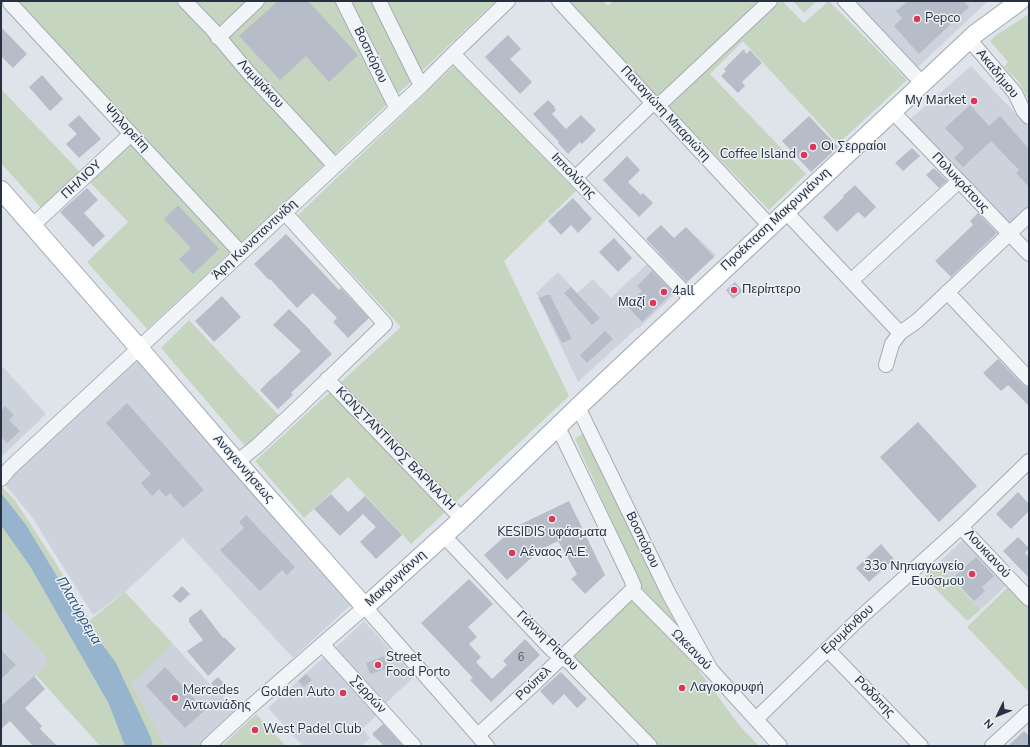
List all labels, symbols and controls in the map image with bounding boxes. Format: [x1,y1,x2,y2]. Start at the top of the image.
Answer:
place label: Pepco [925,11,961,27]
marker: Pepco [912,14,922,24]
street label: Βοσπόρου [350,24,390,86]
street label: Ακαδήμου [972,46,1022,102]
street label: Λαμψάκου [234,56,286,112]
street label: Παναγιώτη Μπαριώτη [617,63,713,165]
place label: Μy Μarket [905,93,966,109]
marker: Μy Μarket [969,96,979,106]
street label: Ψηλορείτη [100,101,152,155]
place label: Οι Σερραίοι [821,139,886,155]
marker: Οι Σερραίοι [808,142,818,152]
place label: Coffee Island [720,147,796,163]
street label: Ιππολύτης [547,150,599,202]
marker: Coffee Island [799,150,809,160]
street label: Πολυκράτους [928,150,992,216]
street label: ΠΗΛΙΟΥ [59,157,105,203]
street label: Προέκταση Μακρυγιάννη [718,165,834,275]
street label: Άρη Κωνσταντινίδη [209,197,301,283]
place label: Περίπτερο [742,282,801,298]
place label: 4all [672,284,694,300]
marker: Περίπτερο [729,285,739,295]
marker: 4all [659,287,669,297]
place label: Μαζί [618,295,645,311]
marker: Μαζί [648,298,658,308]
street label: ΚΩΝΣΤΑΝΤΙΝΟΣ ΒΑΡΝΑΛΗ [332,384,458,514]
street label: Αναγεννήσεως [209,432,277,506]
street label: Βοσπόρου [622,509,662,571]
marker: KESIDIS υφάσματα [547,514,557,524]
place label: KESIDIS υφάσματα [497,525,607,541]
street label: Λουκιανού [961,526,1013,582]
place label: Αέναος Α.Ε. [520,545,589,561]
street label: Μακρυγιάννη [362,548,430,610]
marker: Αέναος Α.Ε. [507,548,517,558]
place label: 33ο Νηπιαγωγείο Ευόσμου [864,559,964,590]
marker: 33ο Νηπιαγωγείο Ευόσμου [967,569,977,579]
water label: Πλατύρρεμα [52,574,104,648]
street label: Ερυμάνθου [819,602,877,658]
street label: Γιάννη Ρίτσου [513,608,581,674]
street label: Ωκεανού [668,626,714,674]
place label: Street Food Porto [386,650,450,681]
house number: 6 [518,651,524,665]
marker: Street Food Porto [373,660,383,670]
street label: Ρούπελ [513,664,555,704]
street label: Σερρών [347,673,389,717]
street label: Ροδόπης [851,673,897,721]
place label: Λαγοκορυφή [690,680,764,696]
place label: Mercedes Αντωνιάδης [183,683,251,714]
marker: Λαγοκορυφή [677,683,687,693]
place label: Golden Auto [261,685,335,701]
marker: Golden Auto [338,688,348,698]
marker: Mercedes Αντωνιάδης [170,693,180,703]
north arrow [978,695,1018,735]
text: N [981,715,997,732]
place label: West Padel Club [263,722,362,738]
marker: West Padel Club [250,725,260,735]

